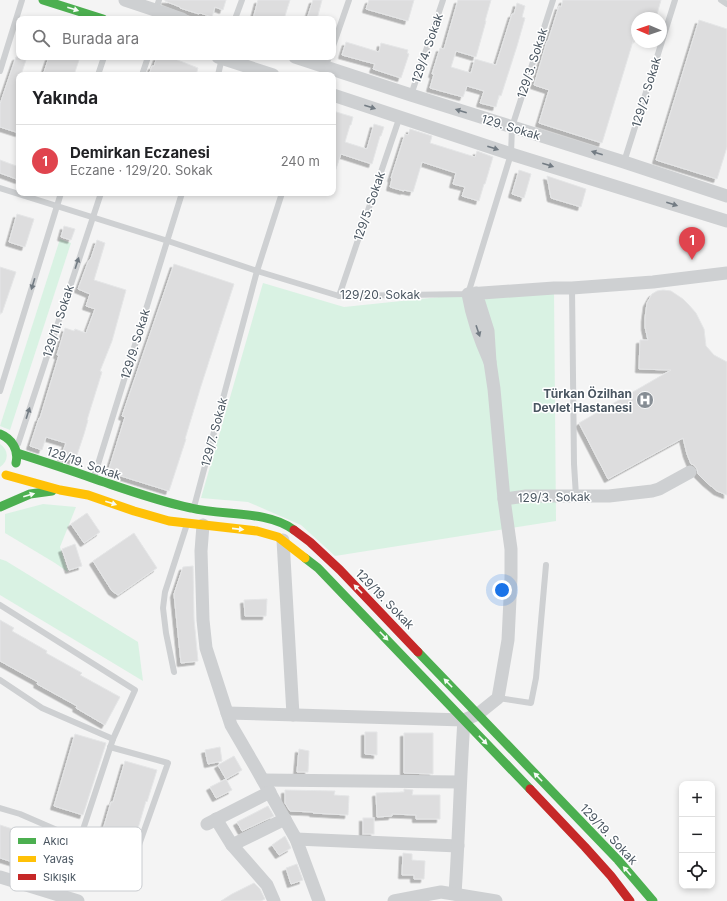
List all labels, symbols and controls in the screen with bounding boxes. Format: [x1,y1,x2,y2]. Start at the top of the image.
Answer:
one-way arrow [67,7,79,13]
street label: 129/4. Sokak [408,11,446,85]
north arrow [631,12,667,48]
search box [16,16,336,60]
street label: 129/3. Sokak [514,26,550,100]
icon: search [30,27,52,49]
text: Burada ara [62,29,139,48]
street label: 129/2. Sokak [628,55,664,129]
text: Yakında [32,88,98,108]
one-way arrow [364,104,376,110]
one-way arrow [455,108,467,114]
street label: 129. Sokak [480,111,543,143]
text: Demirkan Eczanesi [70,143,210,162]
one-way arrow [488,145,500,151]
one-way arrow [590,150,602,156]
text: 1 [42,153,48,169]
text: 240 m [281,153,320,169]
text: Eczane · 129/20. Sokak [70,162,213,178]
one-way arrow [543,162,555,168]
street label: 129/5. Sokak [350,169,388,243]
one-way arrow [667,201,679,207]
pin: 1 [679,227,705,260]
one-way arrow [74,256,80,268]
one-way arrow [30,278,36,290]
street label: 129/11. Sokak [39,282,77,359]
street label: 129/20. Sokak [340,287,421,302]
street label: 129/9. Sokak [117,307,153,381]
one-way arrow [475,326,481,338]
place label: Türkan Özilhan Devlet Hastanesi [533,386,632,415]
hospital icon: Türkan Özilhan Devlet Hastanesi [635,390,655,410]
street label: 129/7. Sokak [198,395,231,468]
one-way arrow [25,406,31,418]
street label: 129/19. Sokak [45,443,124,483]
street label: 129/3. Sokak [517,489,591,505]
one-way arrow [24,492,36,498]
one-way arrow [105,500,117,506]
one-way arrow [232,525,244,532]
street label: 129/19. Sokak [353,566,418,632]
your location [492,580,512,600]
one-way arrow [354,584,363,594]
one-way arrow [379,631,388,641]
one-way arrow [443,678,453,688]
one-way arrow [478,735,488,745]
one-way arrow [533,772,543,782]
map controls [679,781,715,889]
button: + [679,781,715,817]
street label: 129/19. Sokak [577,800,641,868]
button: − [679,817,715,853]
legend [10,827,142,891]
text: Akıcı [43,834,68,848]
text: Yavaş [43,852,74,866]
button: locate [679,853,715,889]
one-way arrow [623,866,632,877]
text: Sıkışık [43,870,76,884]

